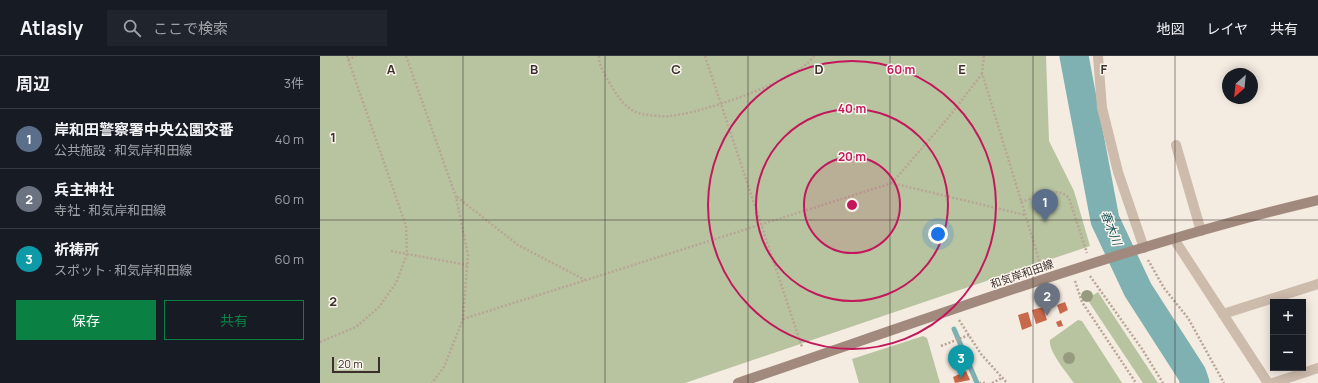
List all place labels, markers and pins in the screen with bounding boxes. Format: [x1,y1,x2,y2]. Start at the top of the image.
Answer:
pin: 1 [1032,189,1058,222]
centre of rings [845,198,859,212]
pin: 2 [1034,283,1060,316]
pin: 3 [948,345,974,378]

